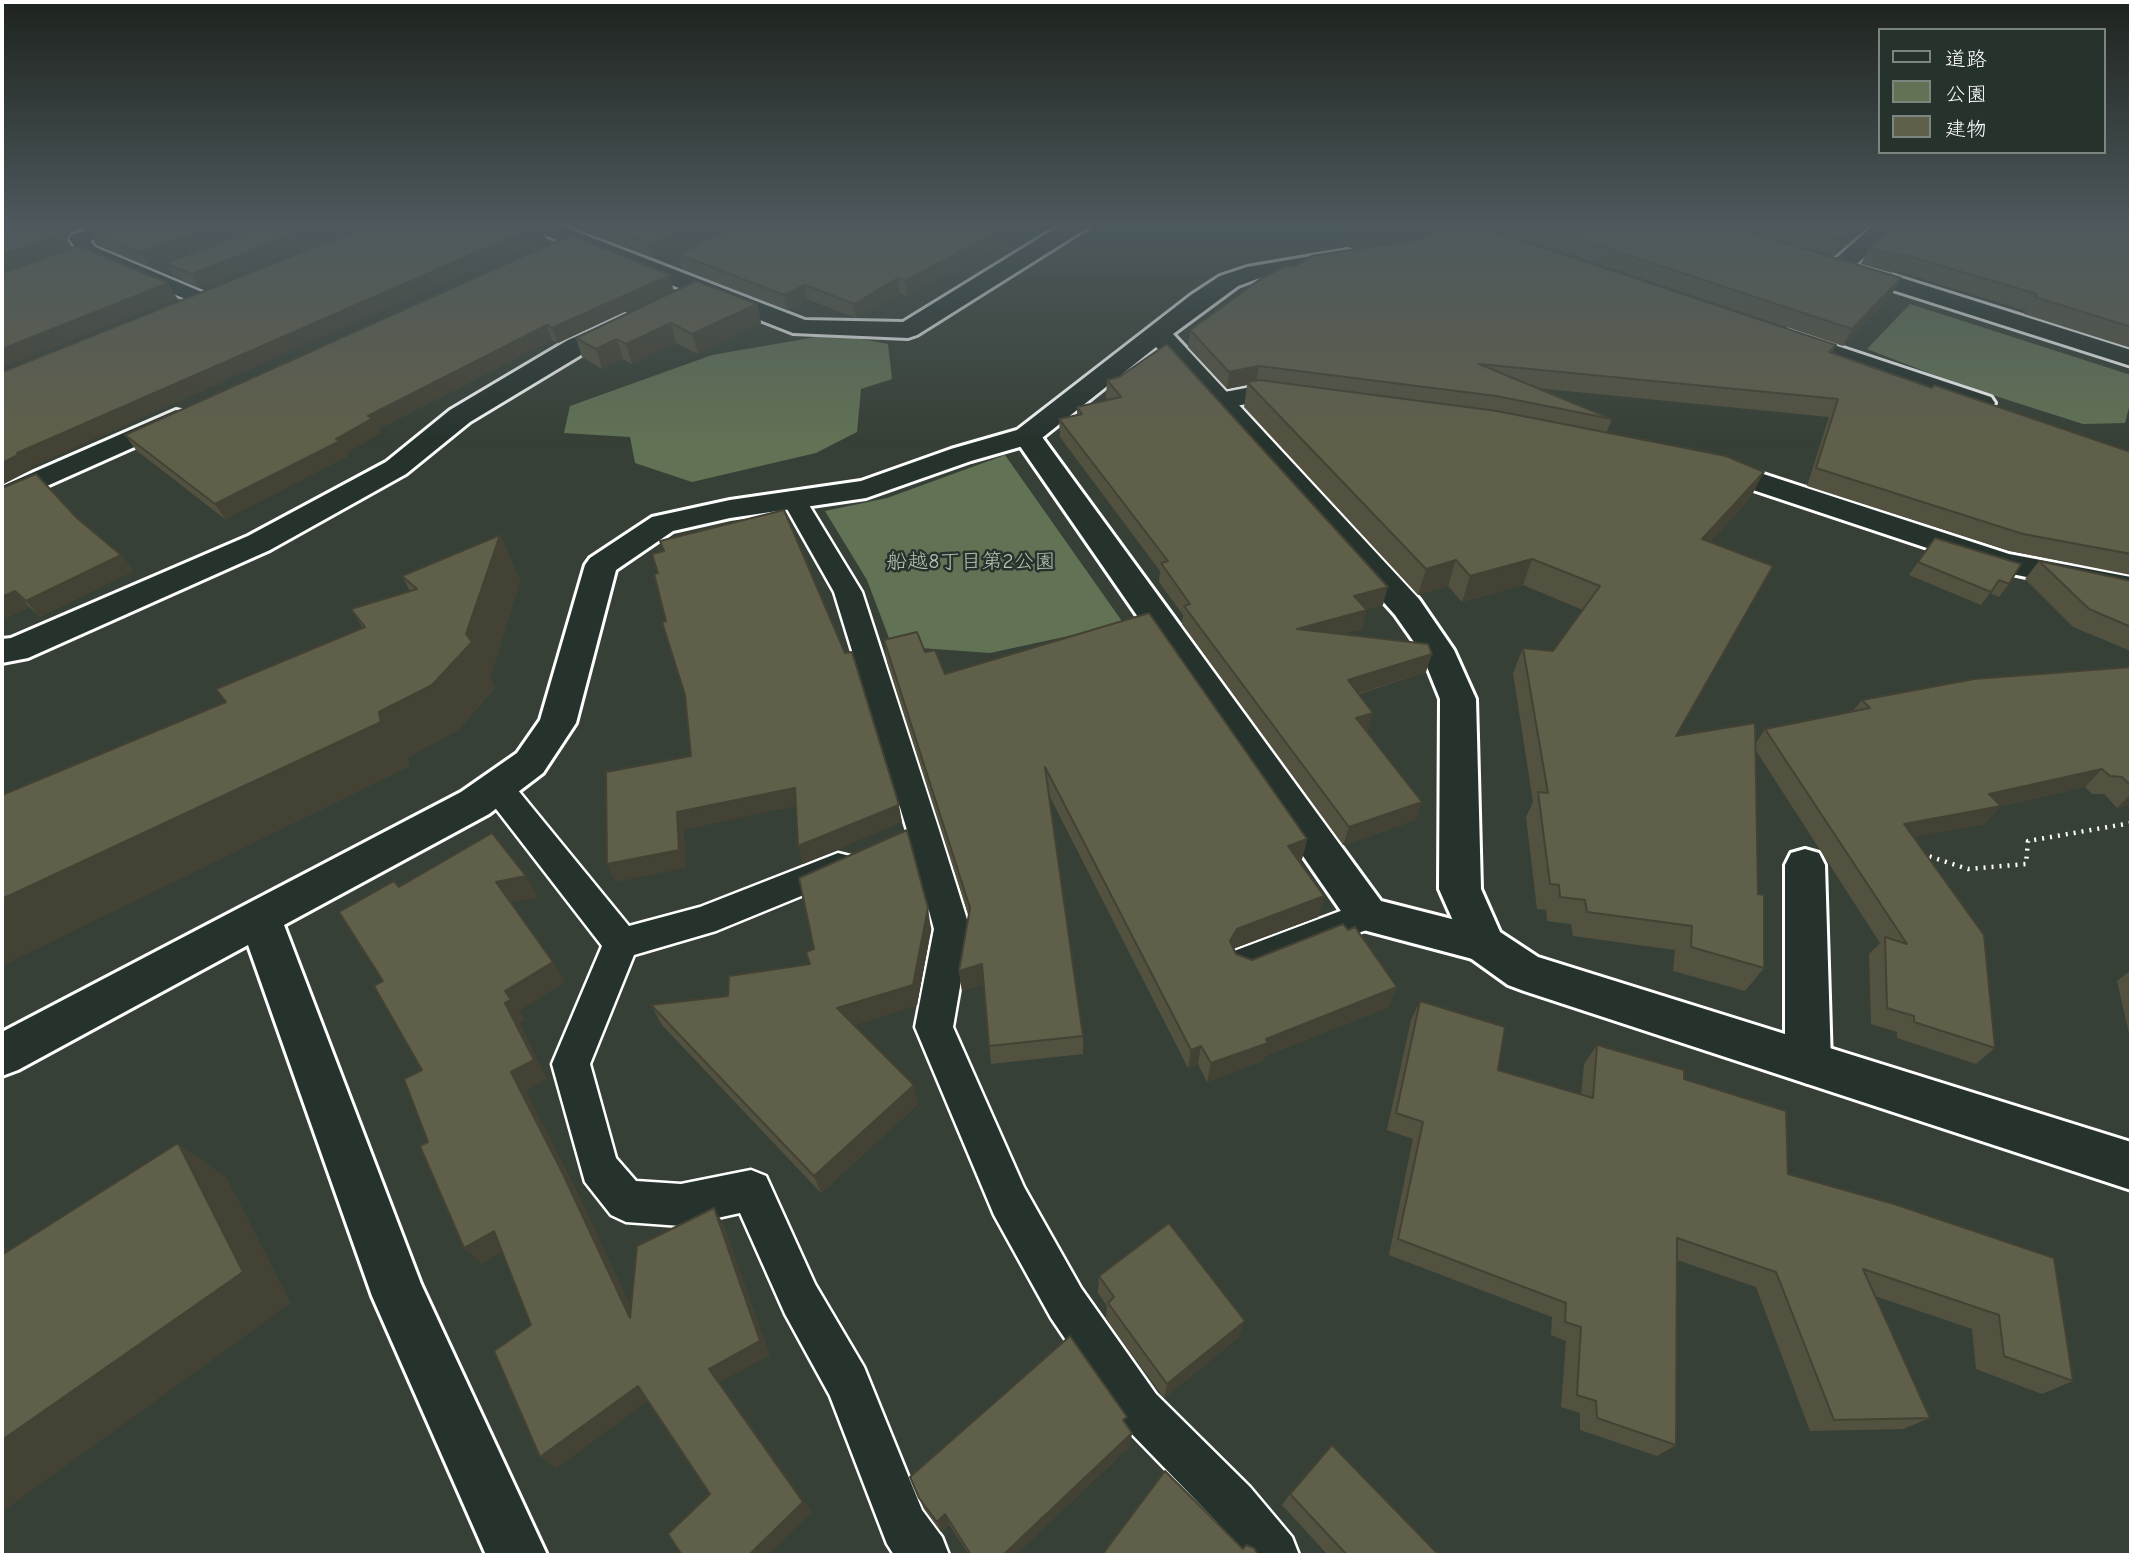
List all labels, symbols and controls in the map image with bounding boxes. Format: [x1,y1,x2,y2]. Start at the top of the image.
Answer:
legend [1878,28,2105,154]
text: 道路 [1945,47,1987,71]
text: 公園 [1945,82,1987,106]
text: 建物 [1945,117,1987,141]
park label: 船越8丁目第2公園 [887,549,1055,575]

